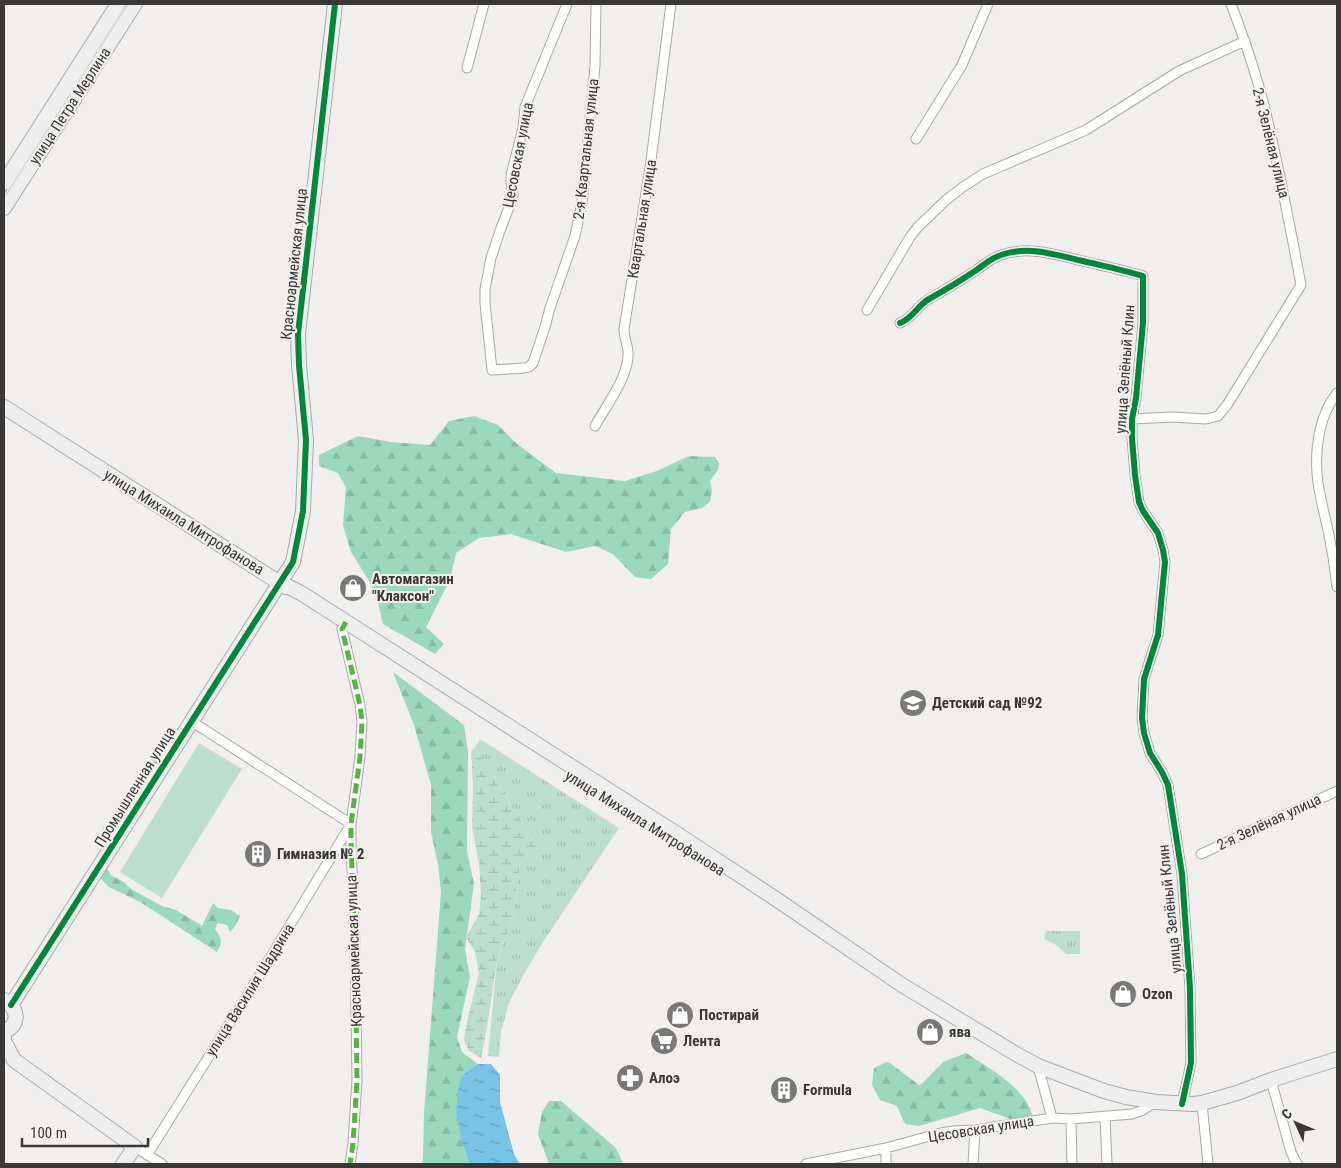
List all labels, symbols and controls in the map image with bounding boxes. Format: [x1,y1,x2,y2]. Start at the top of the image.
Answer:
street label: улица Петра Мерлина [25,44,115,168]
street label: 2-я Квартальная улица [570,78,602,220]
street label: 2-я Зелёная улица [1249,86,1293,200]
street label: Цесовская улица [499,101,537,209]
street label: Квартальная улица [624,158,660,280]
street label: Красноармейская улица [277,187,311,341]
street label: улица Зелёный Клин [1112,304,1138,434]
street label: улица Михаила Митрофанова [101,465,267,579]
place label: Автомагазин "Клаксон" [372,570,454,605]
shop icon: Автомагазин "Клаксон" [338,573,368,603]
school or university icon: Детский сад №92 [898,688,928,718]
place label: Детский сад №92 [932,694,1042,712]
street label: Промышленная улица [91,723,179,851]
street label: улица Михаила Митрофанова [562,766,728,880]
street label: 2-я Зелёная улица [1214,790,1324,854]
building icon: Гимназия № 2 [243,839,273,869]
street label: улица Зелёный Клин [1154,844,1186,974]
place label: Гимназия № 2 [277,845,364,863]
street label: Красноармейская улица [342,875,366,1027]
street label: улица Василия Шадрина [202,920,298,1060]
shop icon: Ozon [1108,979,1138,1009]
place label: Ozon [1142,985,1173,1003]
shop icon: Постирай [665,1000,695,1030]
place label: Постирай [699,1006,759,1024]
shop icon: ява [915,1017,945,1047]
place label: ява [949,1023,971,1041]
supermarket icon: Лента [649,1026,679,1056]
place label: Лента [683,1032,721,1050]
pharmacy icon: Алоэ [615,1063,645,1093]
place label: Алоэ [649,1069,680,1087]
building icon: Formula [769,1075,799,1105]
place label: Formula [803,1081,852,1099]
north arrow [1271,1098,1321,1148]
text: С [1278,1106,1295,1122]
street label: Цесовская улица [927,1112,1035,1146]
scale bar [22,1116,149,1148]
text: 100 m [30,1124,67,1142]

